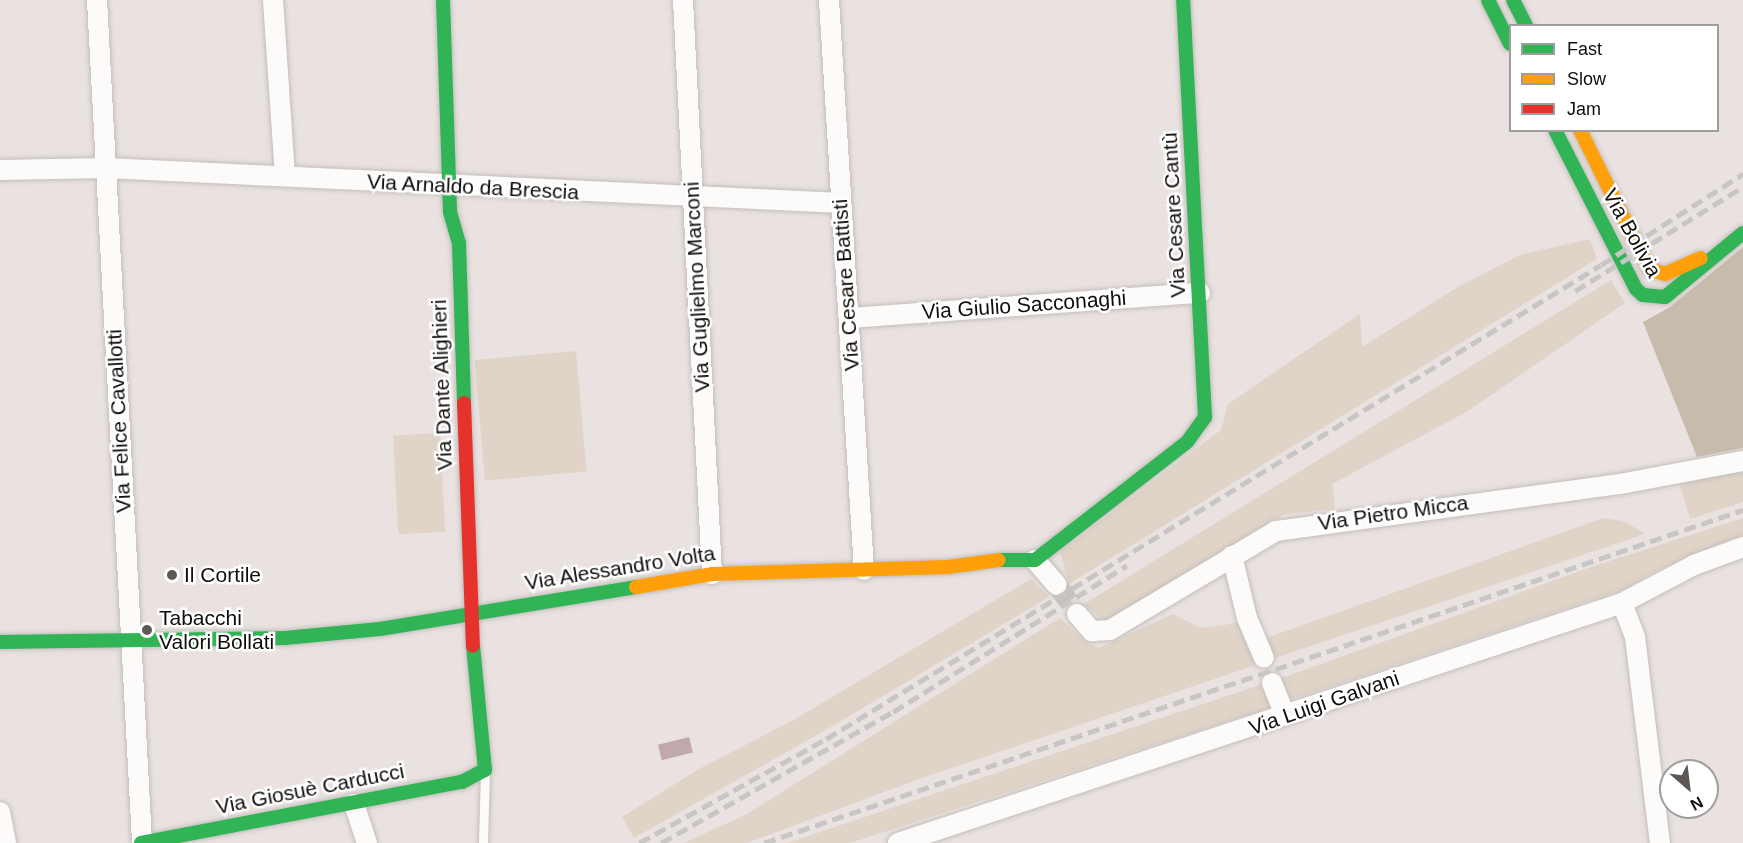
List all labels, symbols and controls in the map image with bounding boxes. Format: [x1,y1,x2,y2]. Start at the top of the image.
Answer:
legend [1509,24,1719,132]
text: Fast [1567,39,1602,59]
text: Slow [1567,69,1606,89]
text: Jam [1567,99,1601,119]
street label: Via Cesare Cantù [1157,132,1191,298]
street label: Via Arnaldo da Brescia [366,169,580,205]
street label: Via Guglielmo Marconi [679,181,715,393]
street label: Via Bolivia [1597,184,1667,282]
street label: Via Cesare Battisti [827,198,865,372]
street label: Via Giulio Sacconaghi [921,285,1127,325]
street label: Via Dante Alighieri [426,298,458,472]
street label: Via Felice Cavallotti [102,328,136,514]
street label: Via Pietro Micca [1316,490,1470,536]
street label: Via Alessandro Volta [523,540,717,596]
place label: Il Cortile [184,562,261,588]
marker: Il Cortile [165,568,179,582]
place label: Tabacchi Valori Bollati [159,605,274,655]
marker: Tabacchi Valori Bollati [140,623,154,637]
street label: Via Luigi Galvani [1246,665,1402,741]
street label: Via Giosuè Carducci [214,758,406,820]
north arrow [1659,759,1719,819]
text: N [1688,793,1706,814]

